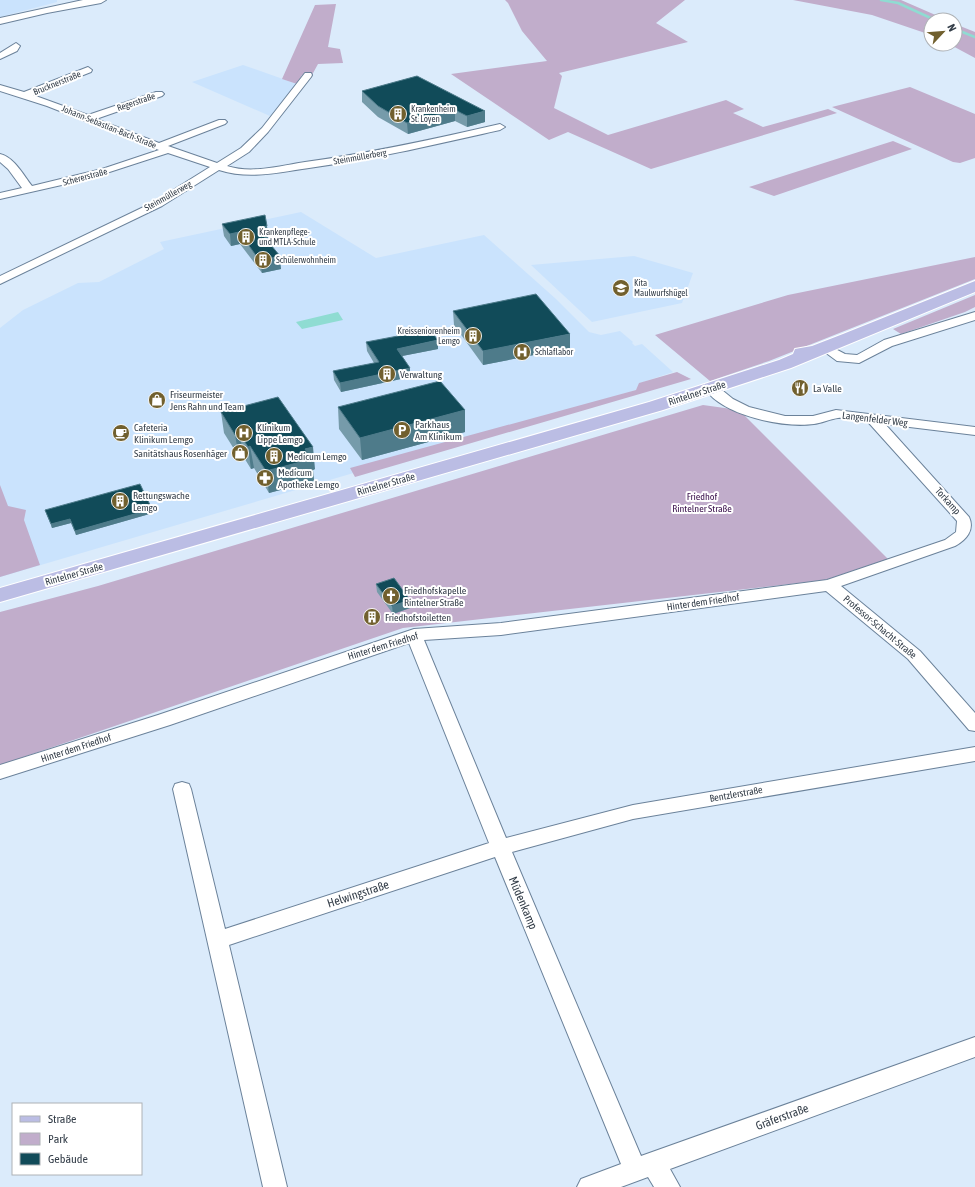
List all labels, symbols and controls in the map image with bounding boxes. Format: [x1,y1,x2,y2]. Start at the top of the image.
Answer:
north arrow [923,12,963,52]
text: N [945,22,959,33]
street label: Brucknerstraße [32,69,82,97]
street label: Regerstraße [116,91,156,113]
street label: Johann-Sebastian-Bach-Straße [60,103,158,151]
building icon: Krankenheim St. Loyen [388,104,408,124]
place label: Krankenheim St. Loyen [411,104,456,124]
street label: Steinmüllerberg [333,147,387,167]
street label: Schererstraße [62,166,108,188]
street label: Steinmüllerweg [143,179,193,213]
building icon: Krankenpflege- und MTLA-Schule [236,227,256,247]
place label: Krankenpflege- und MTLA-Schule [259,227,316,247]
building icon: Schülerwohnheim [253,250,273,270]
place label: Schülerwohnheim [276,255,336,265]
school or university icon: Kita Maulwurfshügel [611,278,631,298]
place label: Kita Maulwurfshügel [634,278,688,298]
place label: Kreisseniorenheim Lemgo [398,326,460,346]
building icon: Kreisseniorenheim Lemgo [463,326,483,346]
hospital icon: Schlaflabor [512,342,532,362]
place label: Schlaflabor [535,347,574,357]
building icon: Verwaltung [377,364,397,384]
place label: Verwaltung [400,369,443,380]
street label: Rintelner Straße [667,378,727,407]
restaurant icon: La Valle [790,378,810,398]
place label: La Valle [813,383,842,394]
place label: Friseurmeister Jens Rahn und Team [170,389,244,412]
shop icon: Friseurmeister Jens Rahn und Team [147,390,167,410]
street label: Langenfelder Weg [842,410,909,429]
place label: Parkhaus Am Klinikum [415,419,462,442]
parking icon: Parkhaus Am Klinikum [392,420,412,440]
place label: Cafeteria Klinikum Lemgo [134,422,194,445]
place label: Klinikum Lippe Lemgo [257,422,303,445]
cafe icon: Cafeteria Klinikum Lemgo [111,423,131,443]
hospital icon: Klinikum Lippe Lemgo [234,423,254,443]
shop icon: Sanitätshaus Rosenhäger [230,443,250,463]
building icon: Medicum Lemgo [264,446,284,466]
place label: Sanitätshaus Rosenhäger [134,448,228,459]
place label: Medicum Lemgo [287,451,347,462]
place label: Medicum Apotheke Lemgo [278,467,339,490]
pharmacy icon: Medicum Apotheke Lemgo [255,468,275,488]
street label: Rintelner Straße [356,470,417,497]
street label: Torkamp [933,485,963,517]
place label: Rettungswache Lemgo [133,490,190,513]
building icon: Rettungswache Lemgo [110,491,130,511]
park label: Friedhof Rintelner Straße [672,491,732,514]
street label: Rintelner Straße [44,560,105,587]
place label: Friedhofskapelle Rintelner Straße [404,585,467,608]
church icon: Friedhofskapelle Rintelner Straße [381,586,401,606]
street label: Hinter dem Friedhof [666,591,740,613]
street label: Professor-Schacht-Straße [841,593,919,661]
building icon: Friedhofstoiletten [362,607,382,627]
place label: Friedhofstoiletten [385,612,451,623]
street label: Hinter dem Friedhof [346,630,420,662]
street label: Hinter dem Friedhof [40,731,113,765]
street label: Bentzlerstraße [709,784,764,804]
street label: Müdenkamp [506,874,541,932]
street label: Helwingstraße [325,877,391,911]
street label: Gräferstraße [754,1101,810,1133]
legend [12,1103,142,1175]
text: Straße [48,1112,76,1126]
text: Park [48,1132,69,1146]
text: Gebäude [48,1152,88,1166]

